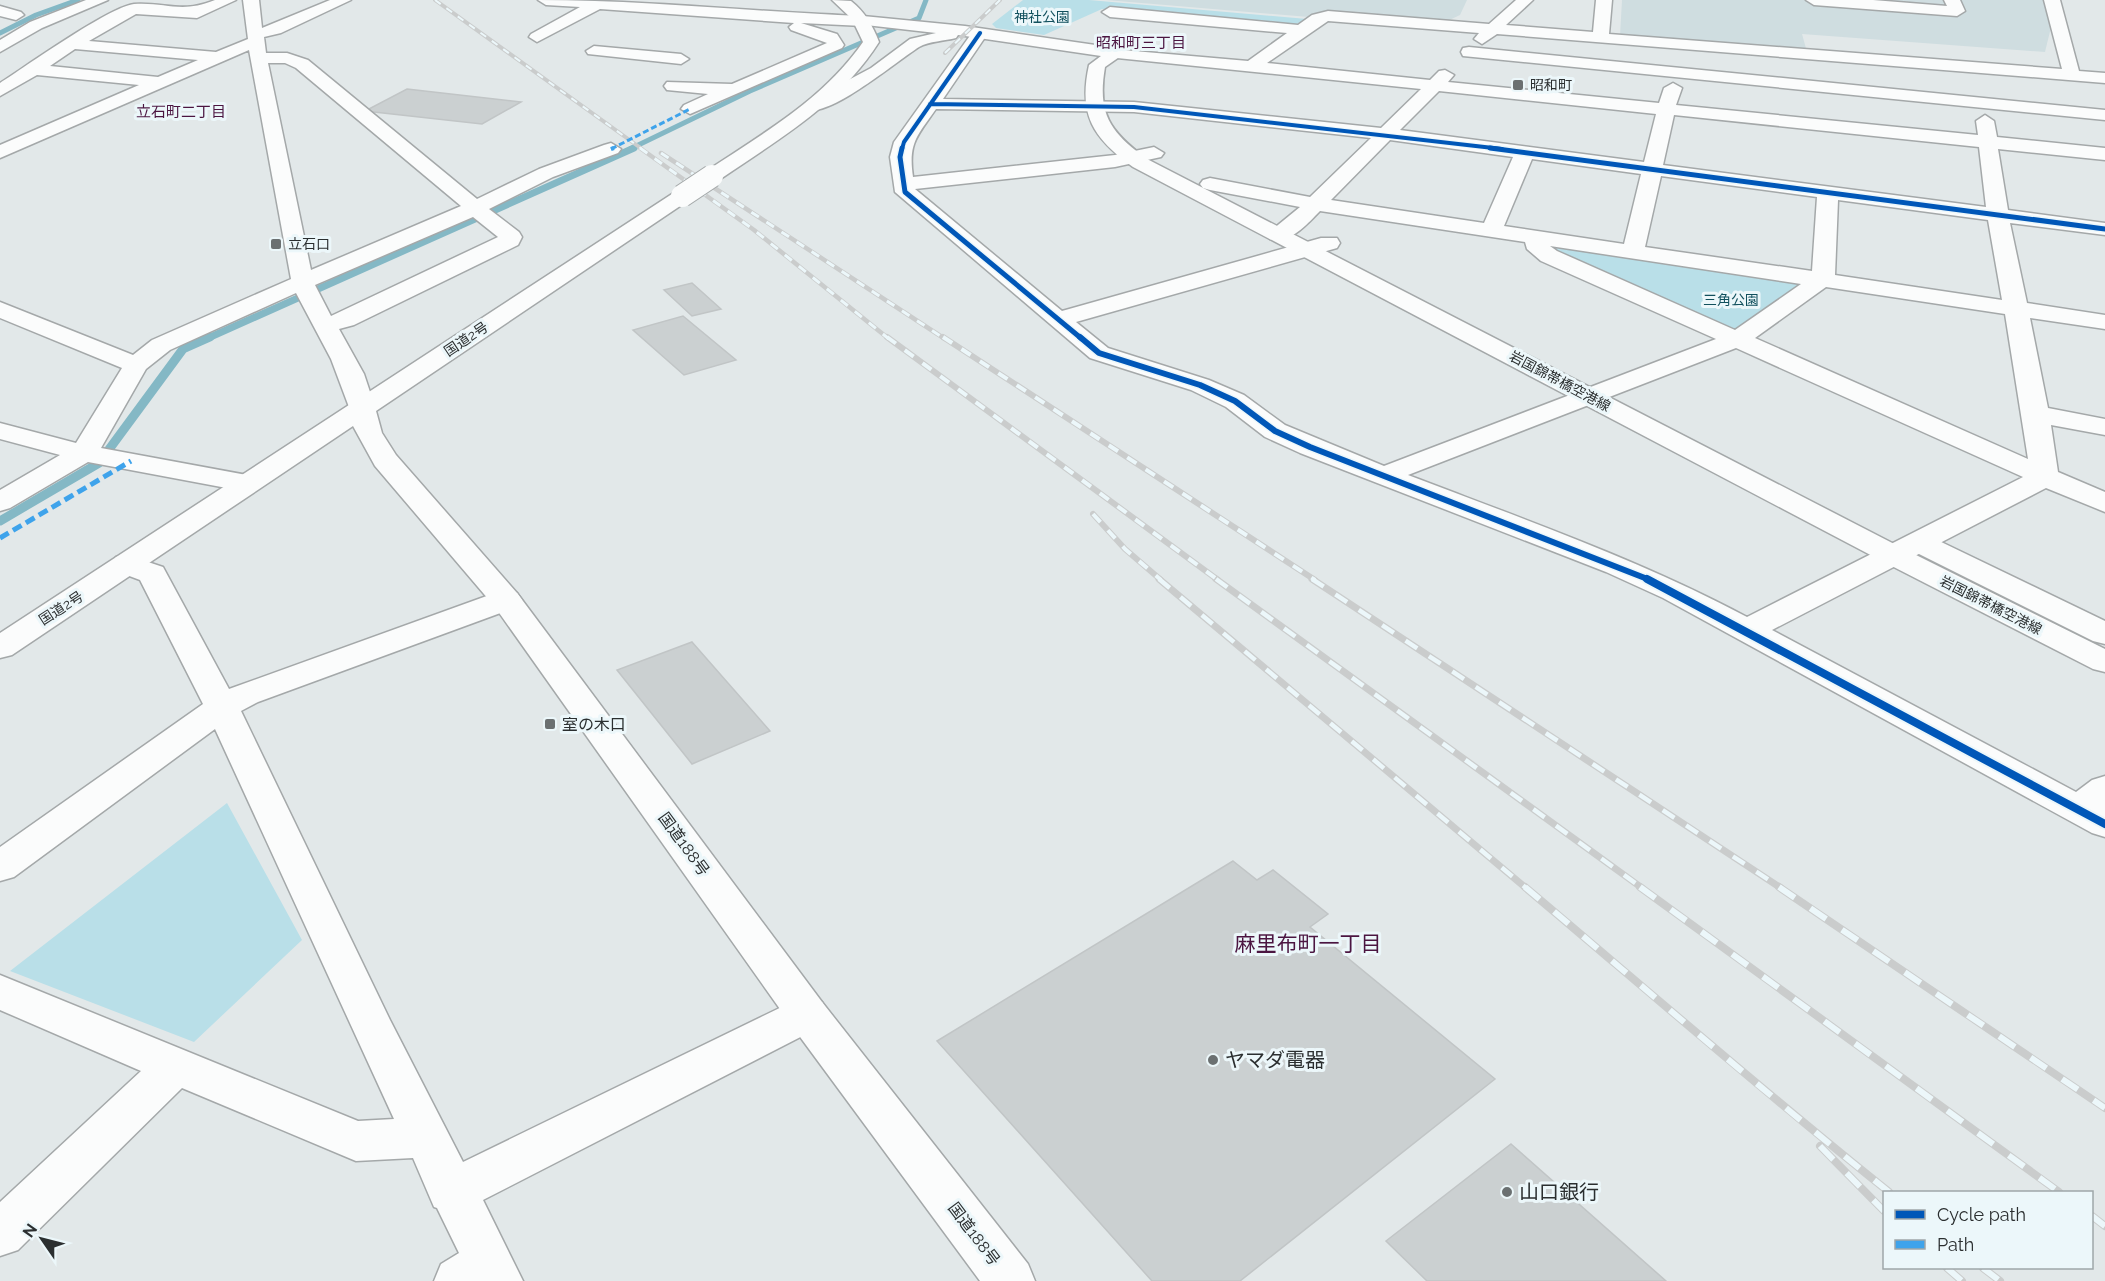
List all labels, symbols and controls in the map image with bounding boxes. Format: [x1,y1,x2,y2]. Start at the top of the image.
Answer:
park label: 神社公園 [1014,9,1070,25]
district label: 昭和町三丁目 [1096,34,1186,52]
place label: 昭和町 [1530,77,1572,93]
marker: 昭和町 [1511,78,1525,92]
district label: 立石町二丁目 [136,103,226,121]
place label: 立石口 [288,236,330,252]
marker: 立石口 [269,237,283,251]
park label: 三角公園 [1703,292,1759,308]
street label: 国道2号 [441,319,491,359]
street label: 岩国錦帯橋空港線 [1507,348,1613,414]
street label: 岩国錦帯橋空港線 [1937,572,2045,638]
street label: 国道2号 [36,588,86,628]
place label: 室の木口 [562,715,626,734]
marker: 室の木口 [543,717,557,731]
street label: 国道188号 [655,809,713,879]
district label: 麻里布町一丁目 [1235,931,1382,956]
place label: ヤマダ電器 [1225,1048,1325,1072]
marker: ヤマダ電器 [1206,1053,1220,1067]
place label: 山口銀行 [1519,1180,1599,1204]
marker: 山口銀行 [1500,1185,1514,1199]
legend [1883,1191,2093,1269]
street label: 国道188号 [944,1199,1004,1269]
text: Cycle path [1937,1204,2026,1225]
north arrow [12,1209,72,1269]
text: N [19,1220,41,1241]
text: Path [1937,1234,1974,1255]

